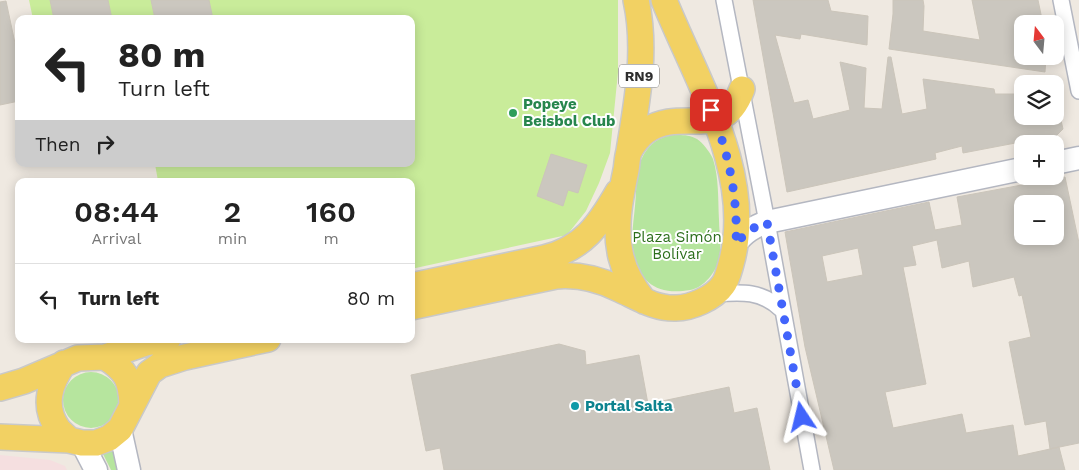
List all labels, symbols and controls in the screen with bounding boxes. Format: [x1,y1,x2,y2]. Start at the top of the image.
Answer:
north arrow [1014,15,1064,65]
map controls [1014,15,1064,245]
text: 80 m [118,34,205,76]
icon: left [35,35,100,100]
road number: RN9 [619,64,659,88]
button: layers [1014,75,1064,125]
text: Turn left [118,76,210,101]
pin [690,89,732,131]
place label: Popeye Beisbol Club [523,95,616,130]
icon: arrive [697,96,725,124]
marker: Popeye Beisbol Club [507,107,519,119]
icon: right [91,130,119,158]
text: Then [35,133,81,156]
button: + [1014,135,1064,185]
text: 08:44 [74,194,159,229]
text: 2 [224,194,241,229]
text: 160 [306,194,356,229]
button: − [1014,195,1064,245]
park label: Plaza Simón Bolívar [632,228,722,263]
text: Arrival [91,229,141,248]
text: min [218,229,247,248]
text: m [323,229,339,248]
icon: left [35,285,63,313]
text: Turn left [78,287,159,310]
text: 80 m [347,287,395,310]
position arrow [775,390,827,442]
place label: Portal Salta [585,397,673,415]
marker: Portal Salta [569,400,581,412]

